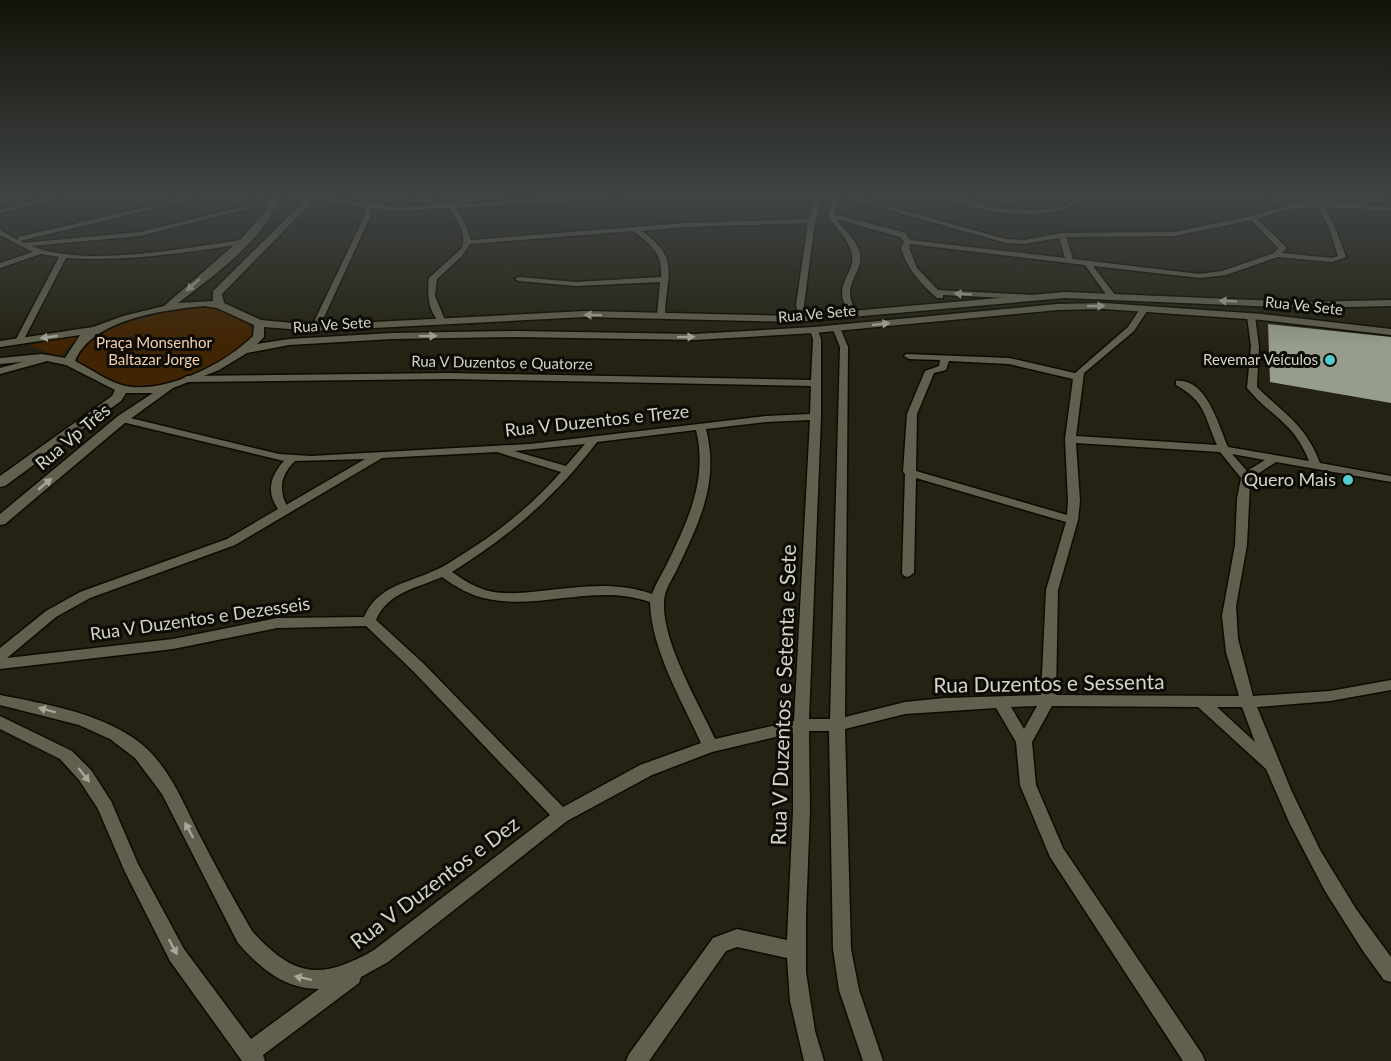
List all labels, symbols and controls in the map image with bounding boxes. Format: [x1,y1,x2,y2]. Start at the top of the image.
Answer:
one-way arrow [186,278,201,291]
one-way arrow [954,289,973,298]
street label: Rua Ve Sete [1264,292,1344,318]
one-way arrow [1218,296,1237,305]
street label: Rua Ve Sete [777,301,857,325]
one-way arrow [1086,301,1105,311]
one-way arrow [584,310,603,320]
street label: Rua Ve Sete [292,312,372,336]
one-way arrow [871,319,890,328]
one-way arrow [419,331,438,340]
one-way arrow [677,332,696,342]
one-way arrow [40,333,59,342]
park label: Praça Monsenhor Baltazar Jorge [96,333,212,368]
place label: Revemar Veículos [1203,350,1318,368]
street label: Rua V Duzentos e Quatorze [411,351,593,373]
marker: Revemar Veículos [1323,353,1337,367]
street label: Rua Vp Três [30,398,115,474]
street label: Rua V Duzentos e Treze [504,399,690,441]
place label: Quero Mais [1244,468,1336,490]
marker: Quero Mais [1341,473,1355,487]
one-way arrow [37,477,53,490]
street label: Rua V Duzentos e Setenta e Sete [765,544,800,846]
street label: Rua V Duzentos e Dezesseis [88,592,311,644]
street label: Rua Duzentos e Sessenta [933,668,1165,697]
one-way arrow [37,705,56,715]
one-way arrow [77,767,89,782]
street label: Rua V Duzentos e Dez [345,810,523,953]
one-way arrow [184,821,194,839]
one-way arrow [168,939,178,956]
one-way arrow [294,973,312,983]

